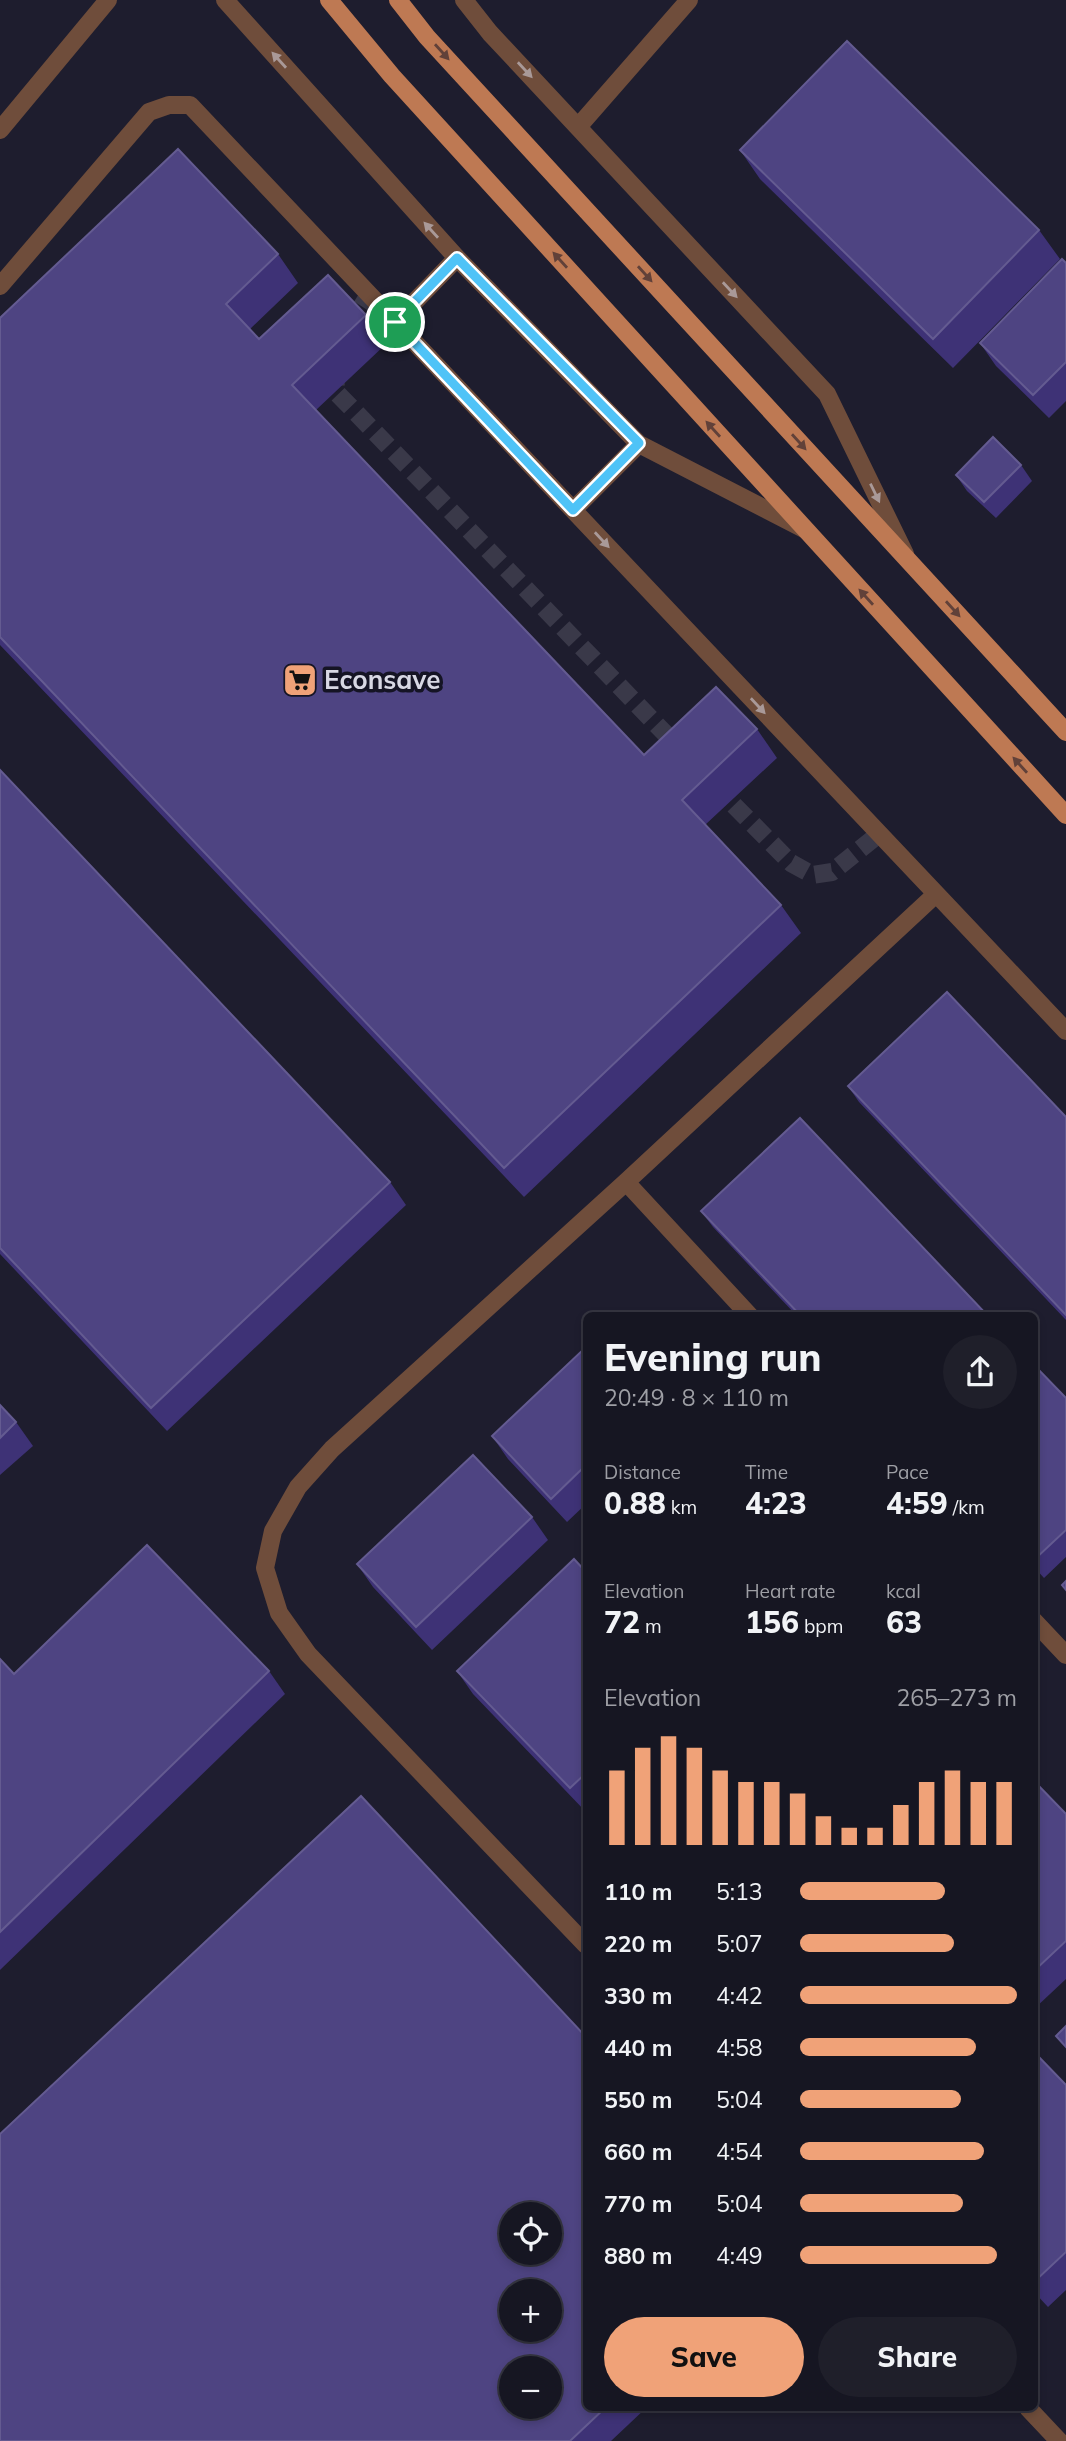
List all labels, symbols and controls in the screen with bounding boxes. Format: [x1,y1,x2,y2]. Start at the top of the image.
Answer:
one-way arrow [433,43,449,60]
one-way arrow [271,51,287,69]
one-way arrow [516,61,532,78]
one-way arrow [424,221,439,238]
one-way arrow [552,251,568,269]
one-way arrow [637,265,653,283]
one-way arrow [722,281,738,299]
pin [365,292,425,352]
icon: arrive [376,303,414,341]
one-way arrow [705,420,721,438]
one-way arrow [790,433,806,450]
one-way arrow [869,483,881,503]
one-way arrow [593,531,609,548]
one-way arrow [859,589,875,606]
one-way arrow [945,600,961,618]
supermarket icon: Econsave [281,661,319,699]
place label: Econsave [324,663,440,696]
one-way arrow [749,697,766,714]
one-way arrow [1012,756,1028,774]
text: Evening run [604,1333,822,1381]
button: share [943,1335,1017,1409]
text: 20:49 · 8 × 110 m [604,1383,789,1412]
text: Distance [604,1460,681,1484]
text: Time [745,1460,788,1484]
text: Pace [886,1460,929,1484]
text: 0.88 [604,1484,666,1522]
text: 4:23 [745,1484,807,1522]
text: 4:59 [886,1484,948,1522]
text: km [666,1495,697,1519]
text: /km [948,1495,985,1519]
text: Elevation [604,1579,684,1603]
text: Heart rate [745,1579,835,1603]
text: kcal [886,1579,921,1603]
text: 72 [604,1603,640,1641]
text: 156 [745,1603,799,1641]
text: 63 [886,1603,922,1641]
text: m [640,1614,662,1638]
text: bpm [799,1614,843,1638]
text: Elevation [604,1683,701,1712]
text: 265–273 m [896,1683,1017,1712]
text: 110 m [604,1877,672,1906]
text: 5:13 [716,1877,763,1906]
text: 220 m [604,1929,672,1958]
text: 5:07 [716,1929,763,1958]
text: 330 m [604,1981,672,2010]
text: 4:42 [716,1981,763,2010]
text: 440 m [604,2033,672,2062]
text: 4:58 [716,2033,763,2062]
text: 550 m [604,2085,672,2114]
text: 5:04 [716,2085,763,2114]
text: 660 m [604,2137,672,2166]
text: 4:54 [716,2137,763,2166]
text: 770 m [604,2189,672,2218]
text: 5:04 [716,2189,763,2218]
map controls [499,2202,562,2419]
button: locate [499,2202,562,2265]
text: 880 m [604,2241,672,2270]
text: 4:49 [716,2241,763,2270]
button: + [499,2279,562,2342]
button: Save [604,2317,804,2397]
button: Share [818,2317,1017,2397]
button: − [499,2356,562,2419]

